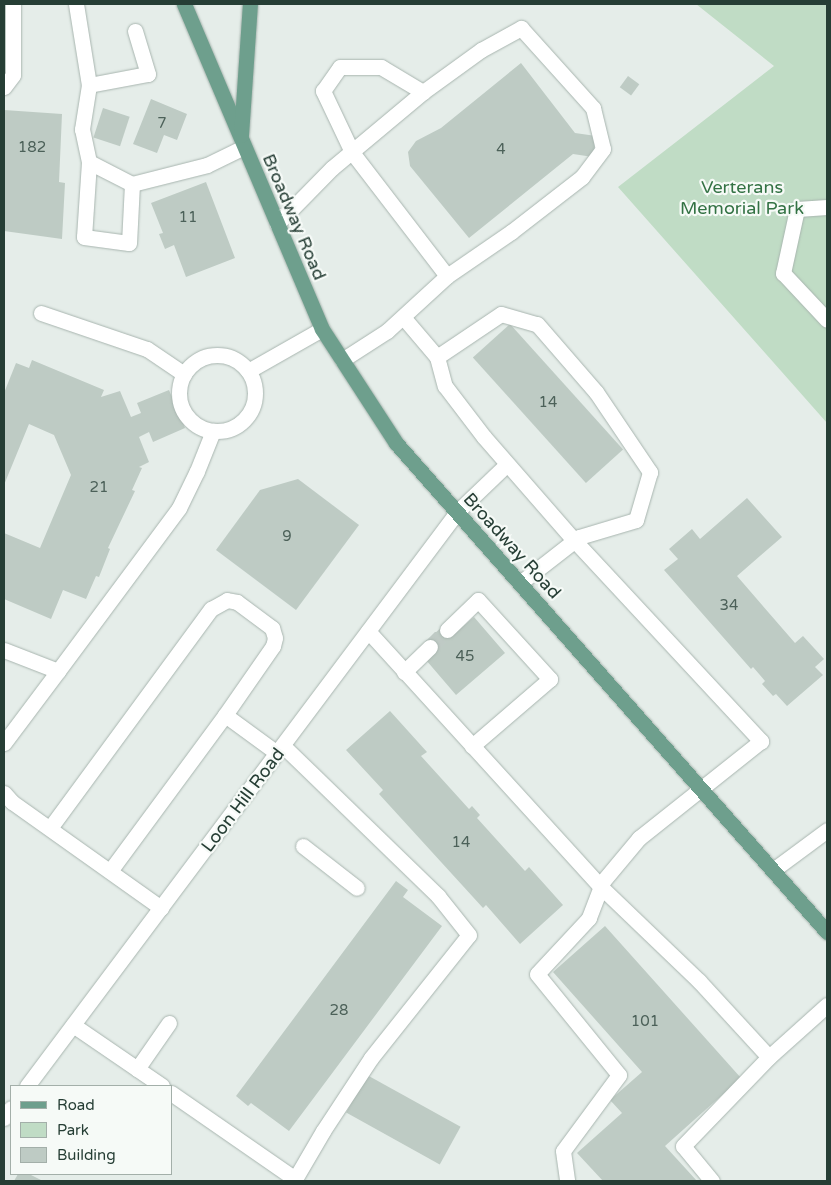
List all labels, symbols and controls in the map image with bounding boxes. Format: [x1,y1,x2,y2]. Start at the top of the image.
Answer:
house number: 7 [157,115,167,133]
house number: 182 [18,139,46,157]
house number: 4 [496,141,506,159]
street label: Broadway Road [258,151,330,283]
park label: Verterans Memorial Park [680,177,804,220]
house number: 11 [179,209,197,227]
house number: 14 [539,394,557,412]
house number: 21 [90,479,108,497]
street label: Broadway Road [459,489,565,603]
house number: 9 [282,528,292,546]
house number: 34 [720,597,738,615]
house number: 45 [456,648,474,666]
street label: Loon Hill Road [197,744,289,856]
house number: 14 [452,834,470,852]
house number: 28 [330,1002,348,1020]
house number: 101 [631,1013,659,1031]
legend [10,1085,172,1175]
text: Road [57,1096,95,1114]
text: Park [57,1121,89,1139]
text: Building [57,1146,116,1164]

